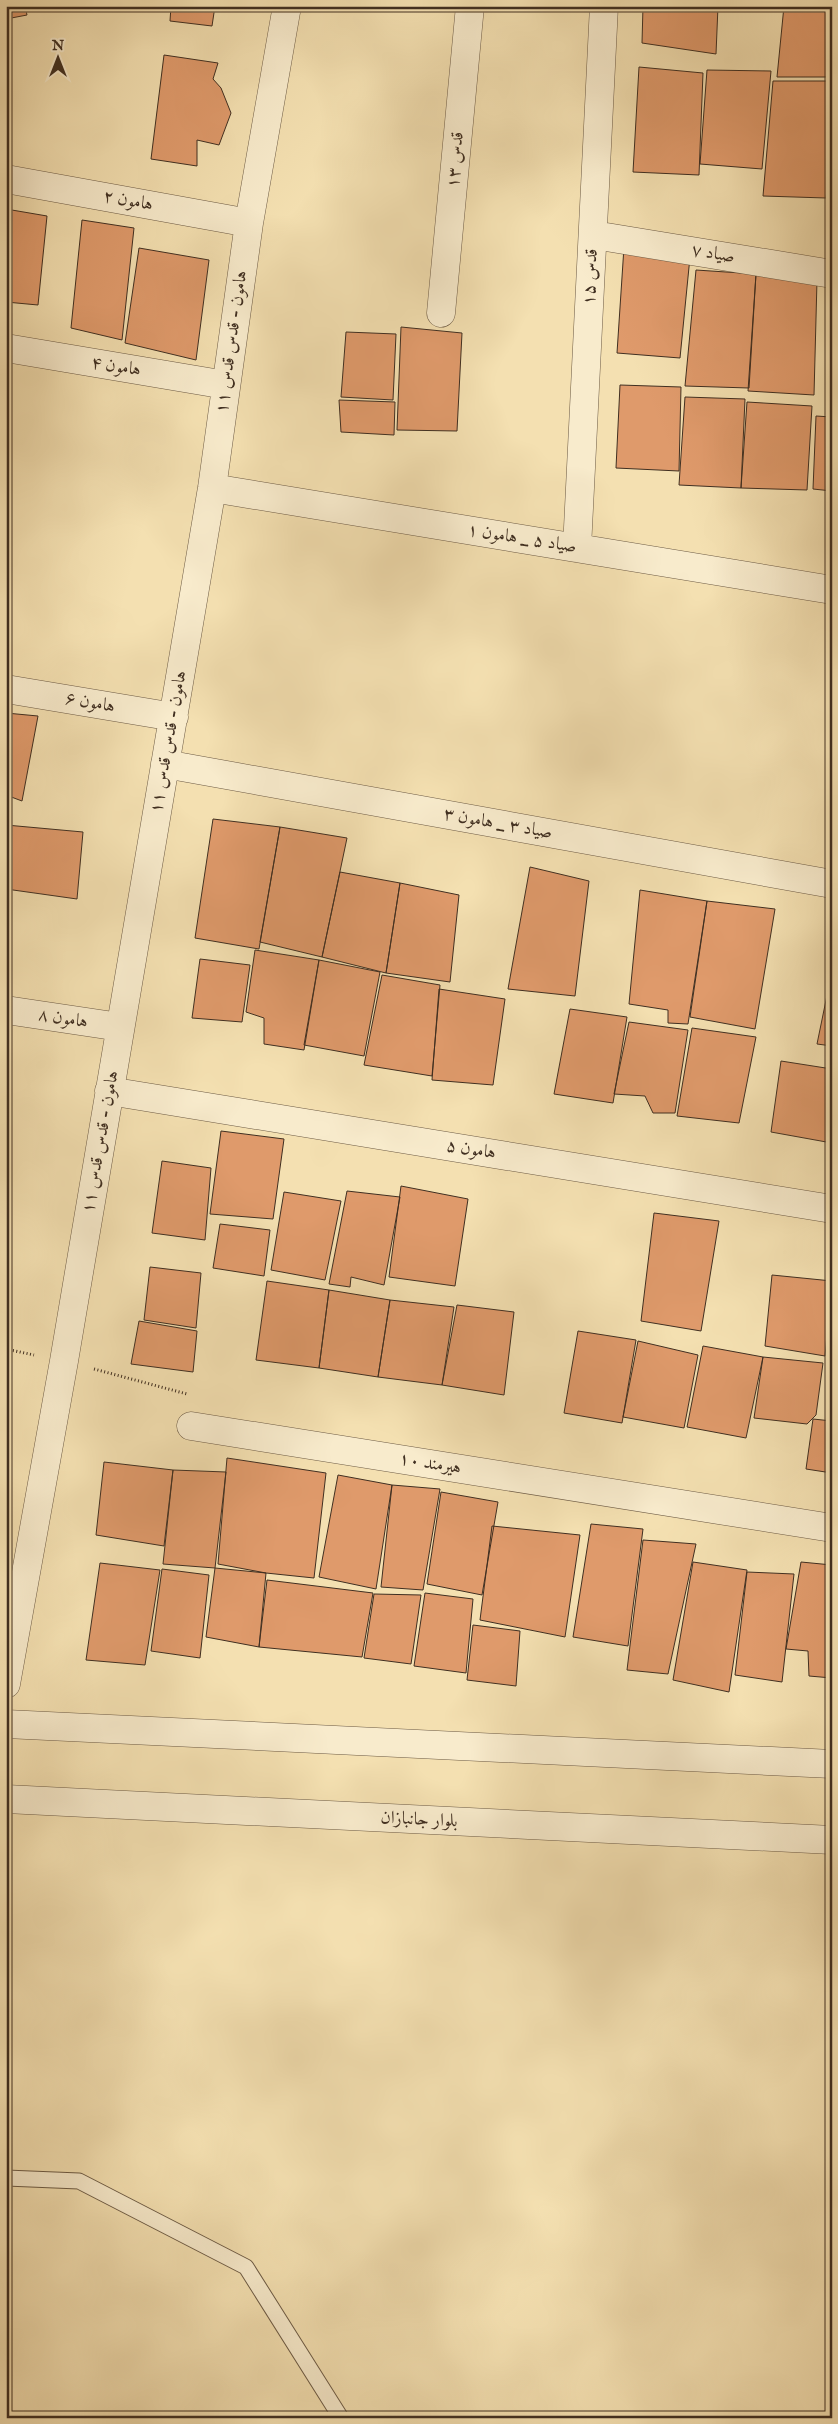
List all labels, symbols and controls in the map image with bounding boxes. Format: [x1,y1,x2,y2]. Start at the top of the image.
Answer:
north arrow [32,32,82,82]
text: N [51,37,64,55]
street label: قدس ۱۳ [442,131,470,189]
street label: هامون ۲ [101,185,155,217]
street label: صیاد ۷ [690,239,736,269]
street label: قدس ۱۵ [578,248,604,306]
street label: هامون - قدس قدس ۱۱ [211,269,253,415]
street label: هامون ۴ [89,352,143,382]
street label: صیاد ۵ _ هامون ۱ [466,519,578,559]
street label: هامون - قدس قدس ۱۱ [145,669,193,815]
street label: هامون ۶ [63,687,117,719]
street label: صیاد ۳ _ هامون ۳ [442,803,554,845]
street label: هامون ۸ [36,1004,90,1034]
street label: هامون - قدس قدس ۱۱ [77,1069,125,1215]
street label: هامون ۵ [444,1135,498,1165]
street label: هیرمند ۱۰ [397,1448,463,1480]
street label: بلوار جانبازان [380,1806,458,1834]

